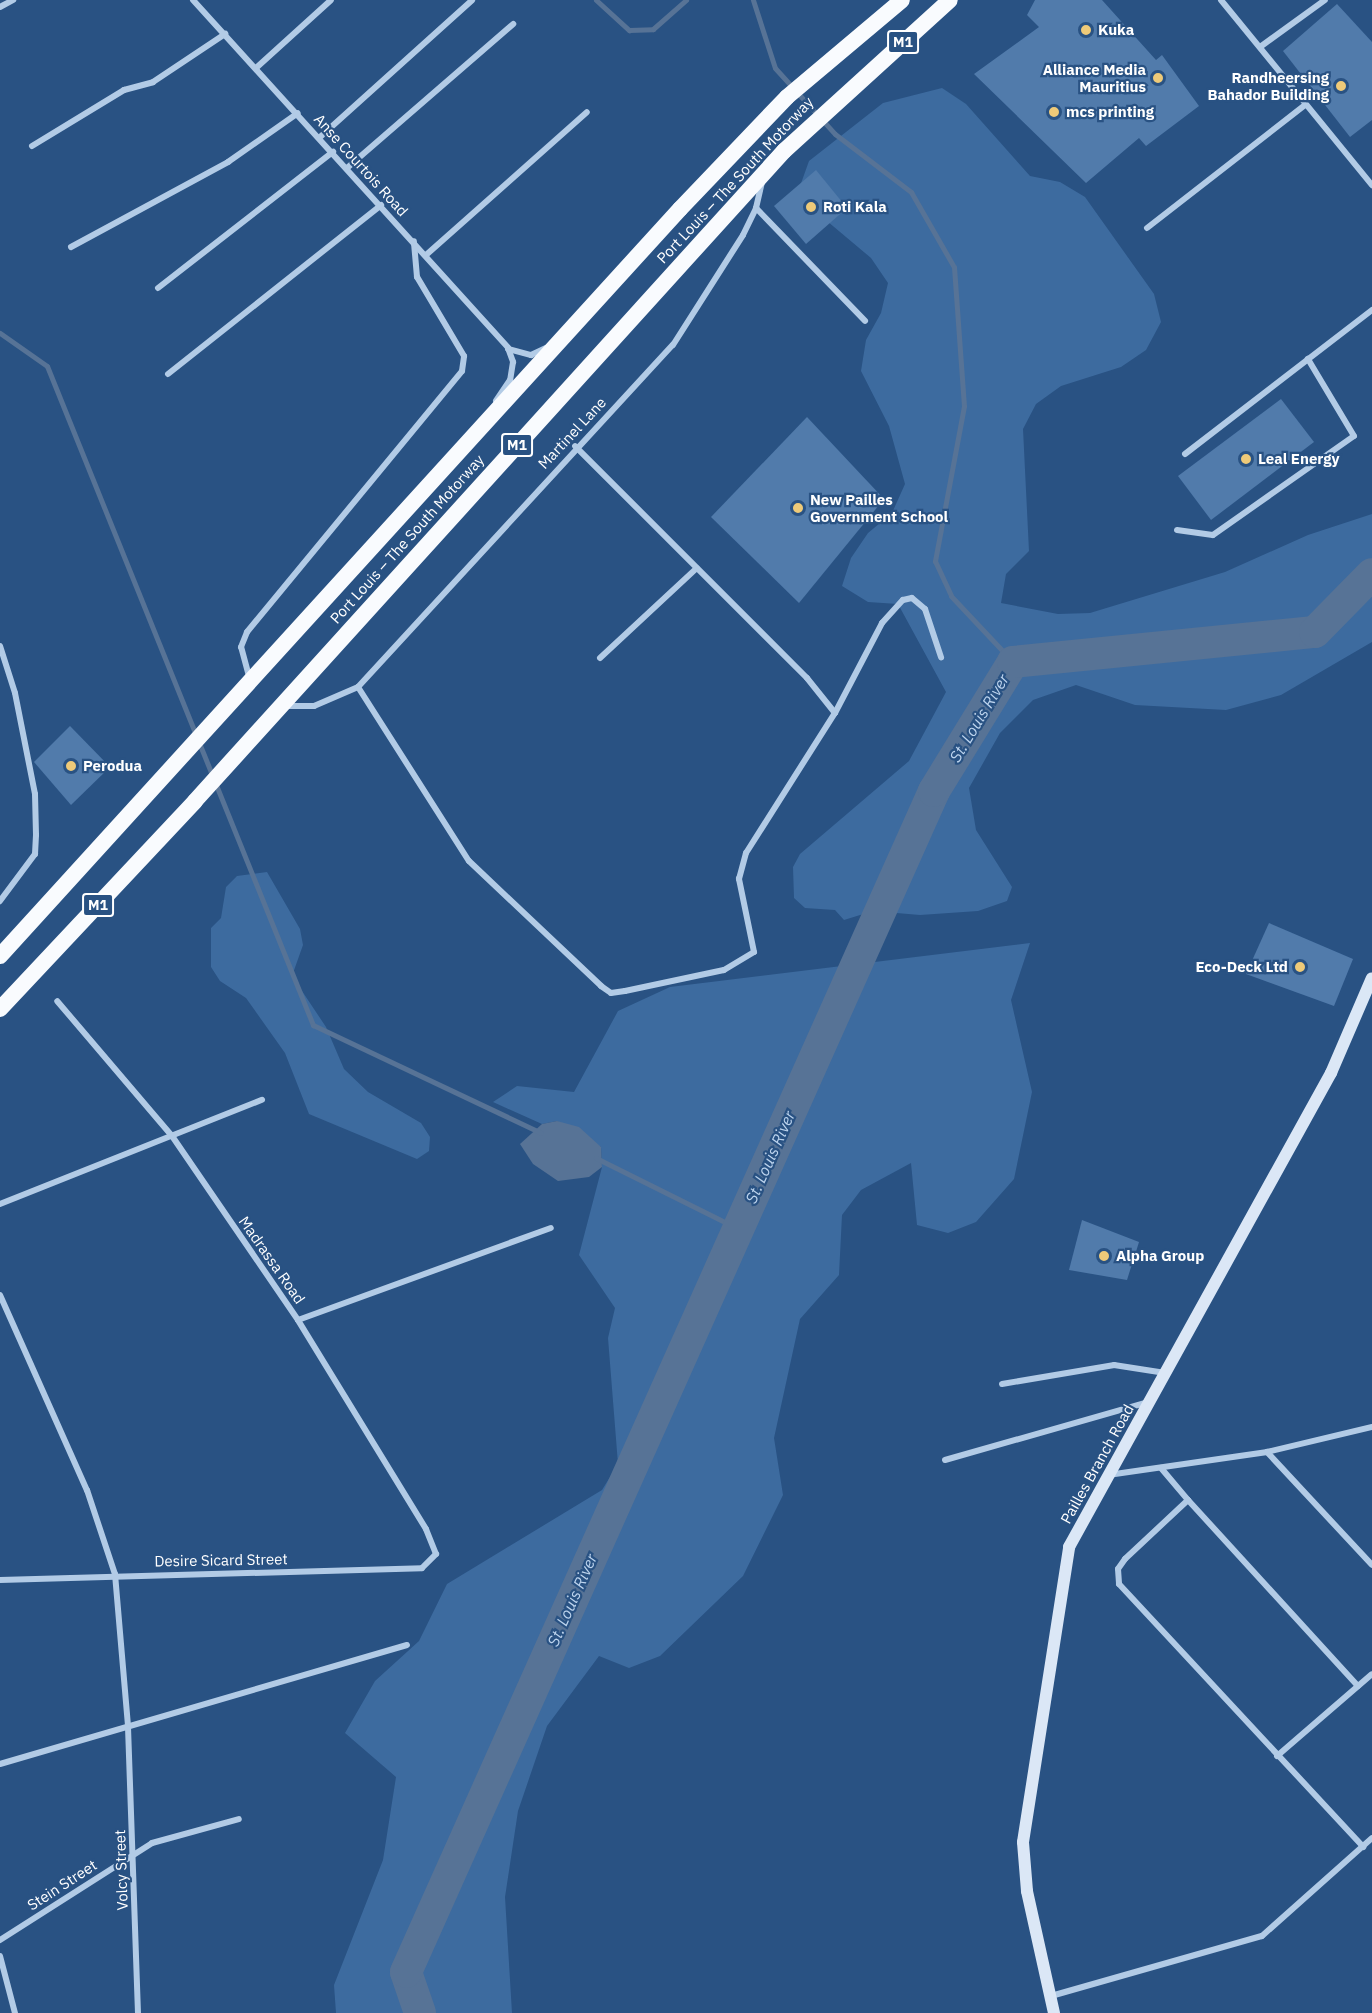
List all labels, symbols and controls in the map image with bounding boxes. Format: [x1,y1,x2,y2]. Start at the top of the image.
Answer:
place label: Kuka [1098,21,1134,39]
marker: Kuka [1079,23,1093,37]
road number: M1 [886,31,920,53]
place label: Alliance Media Mauritius [1043,60,1146,95]
place label: Randheersing Bahador Building [1207,68,1329,103]
marker: Alliance Media Mauritius [1151,71,1165,85]
marker: Randheersing Bahador Building [1334,79,1348,93]
street label: Port Louis – The South Motorway [653,93,817,267]
place label: mcs printing [1066,103,1154,121]
marker: mcs printing [1047,105,1061,119]
street label: Anse Courtois Road [310,110,412,220]
place label: Roti Kala [823,198,887,216]
marker: Roti Kala [804,200,818,214]
street label: Martinel Lane [534,393,610,473]
road number: M1 [500,434,534,456]
place label: Leal Energy [1258,450,1340,468]
street label: Port Louis – The South Motorway [326,451,488,627]
marker: Leal Energy [1239,452,1253,466]
place label: New Pailles Government School [810,490,948,525]
marker: New Pailles Government School [791,501,805,515]
water label: St. Louis River [945,671,1013,765]
place label: Perodua [83,757,142,775]
marker: Perodua [64,759,78,773]
road number: M1 [82,894,114,916]
place label: Eco-Deck Ltd [1195,958,1288,976]
marker: Eco-Deck Ltd [1293,960,1307,974]
water label: St. Louis River [741,1108,799,1206]
street label: Madrassa Road [235,1213,309,1307]
place label: Alpha Group [1116,1247,1204,1265]
marker: Alpha Group [1097,1249,1111,1263]
street label: Pailles Branch Road [1057,1401,1137,1527]
street label: Desire Sicard Street [154,1550,288,1570]
water label: St. Louis River [543,1551,601,1649]
street label: Volcy Street [111,1829,131,1911]
street label: Stein Street [24,1856,100,1914]

